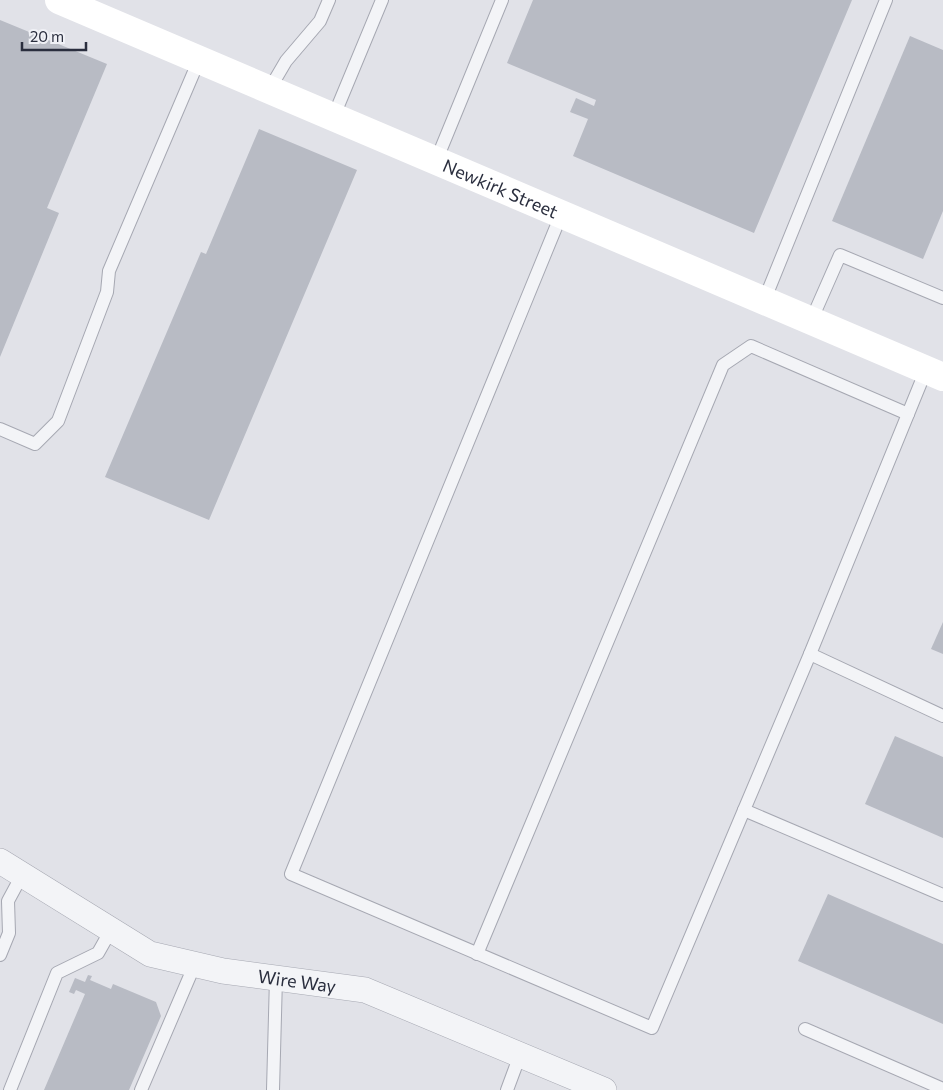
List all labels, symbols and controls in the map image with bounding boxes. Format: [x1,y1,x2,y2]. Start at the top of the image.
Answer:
scale bar [22,20,86,52]
text: 20 m [30,27,64,45]
street label: Newkirk Street [440,154,561,223]
street label: Wire Way [256,965,337,997]

